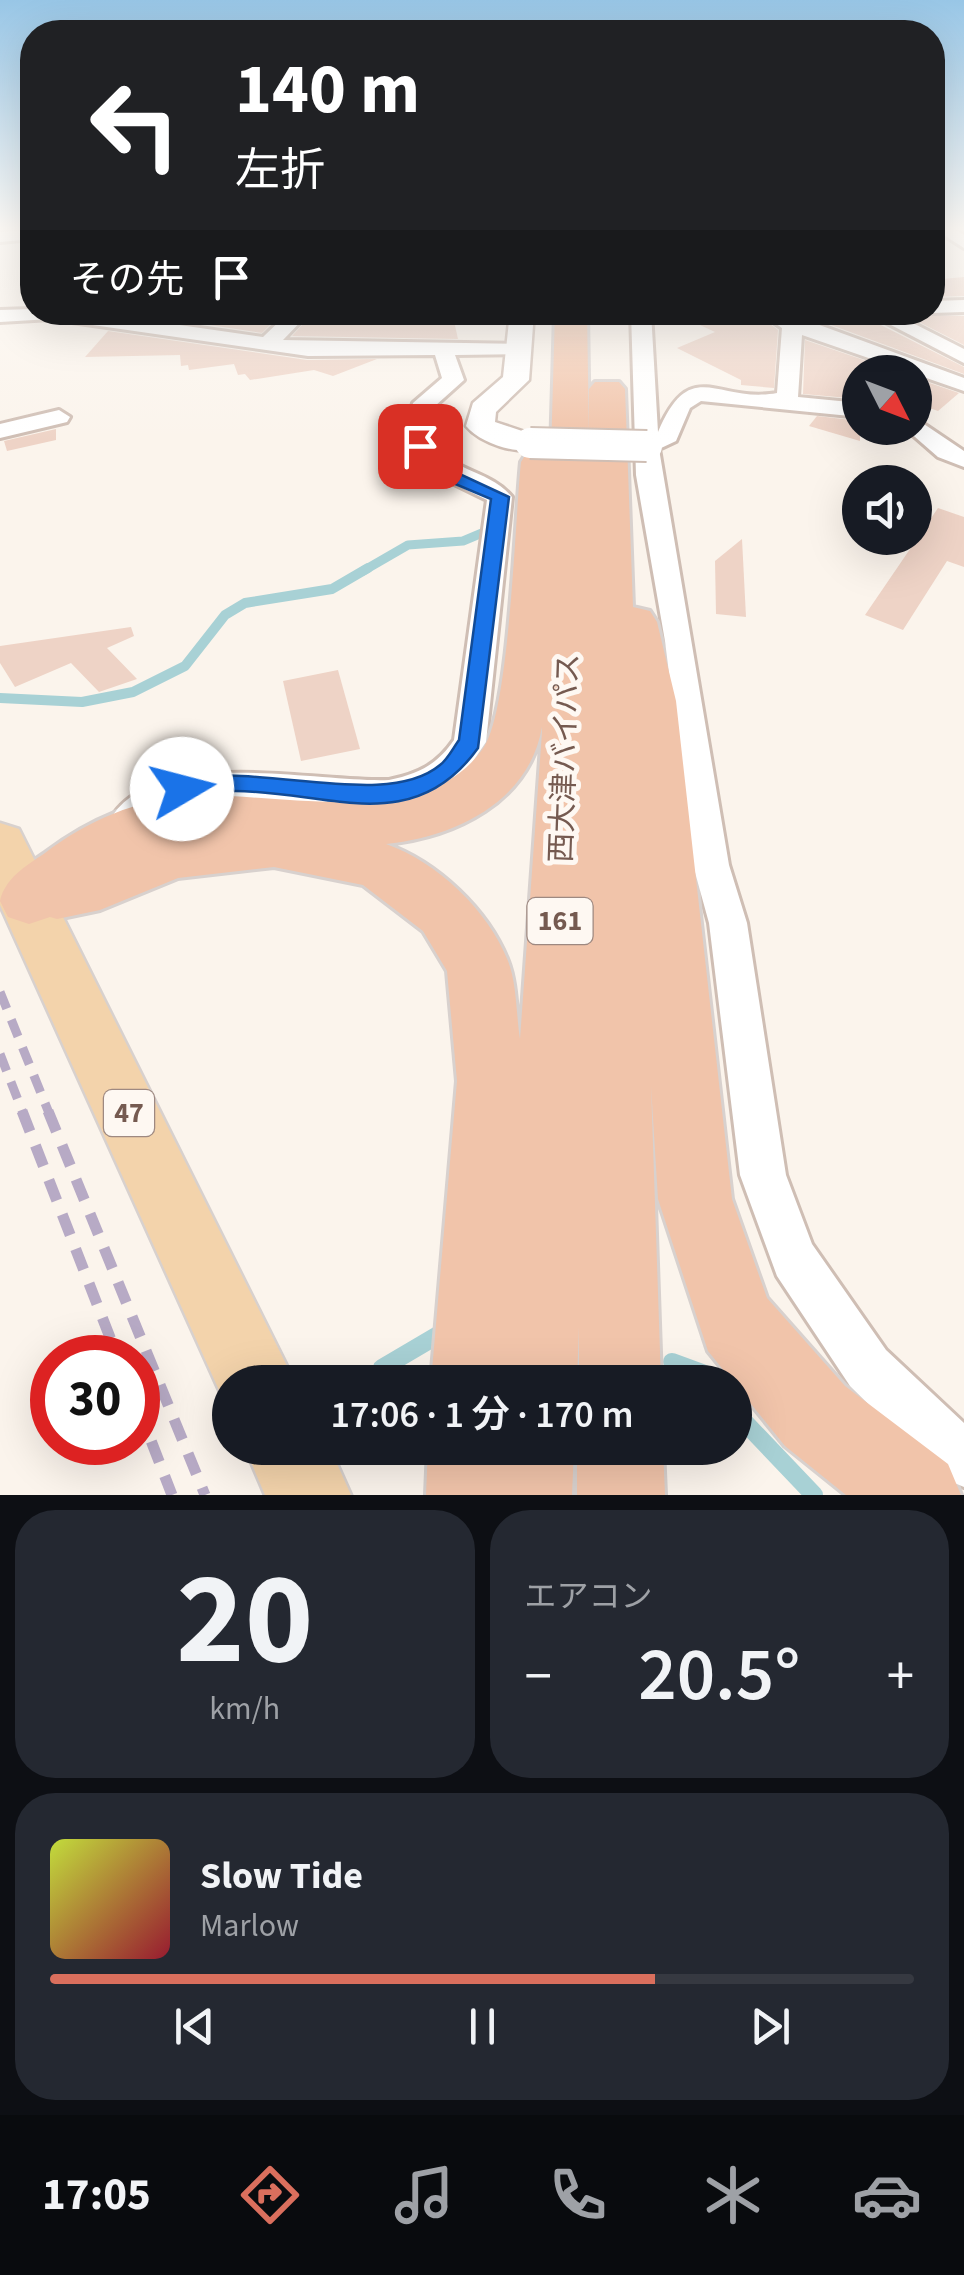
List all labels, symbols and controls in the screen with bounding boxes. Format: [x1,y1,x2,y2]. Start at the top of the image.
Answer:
text: 140 m [235,40,420,140]
icon: left [70,60,200,190]
text: 左折 [235,139,325,203]
icon: arrive [204,250,259,305]
text: その先 [70,253,184,307]
north arrow [842,355,932,445]
map controls [842,355,932,555]
pin [378,404,463,489]
icon: arrive [393,419,448,474]
button: sound [842,465,932,555]
street label: 西大津バイパス [540,653,590,863]
position arrow [130,737,234,841]
road number: 161 [528,898,592,944]
road number: 47 [104,1090,154,1136]
speed limit sign: 30 [30,1335,160,1465]
text: 17:06 · 1 分 · 170 m [331,1388,633,1442]
text: 20 [176,1528,313,1713]
text: エアコン [525,1574,653,1620]
text: 20.5° [638,1622,800,1729]
text: − [525,1638,552,1716]
text: + [887,1638,914,1716]
text: km/h [209,1686,280,1732]
text: Slow Tide [200,1849,363,1903]
text: Marlow [200,1903,299,1949]
icon: previous [167,1999,222,2054]
icon: pause [455,1999,510,2054]
icon: next [743,1999,798,2054]
icon: directions [235,2160,305,2230]
icon: music [389,2160,459,2230]
icon: phone [543,2160,613,2230]
icon: climate [698,2160,768,2230]
icon: car [852,2160,922,2230]
text: 17:05 [42,2163,151,2227]

